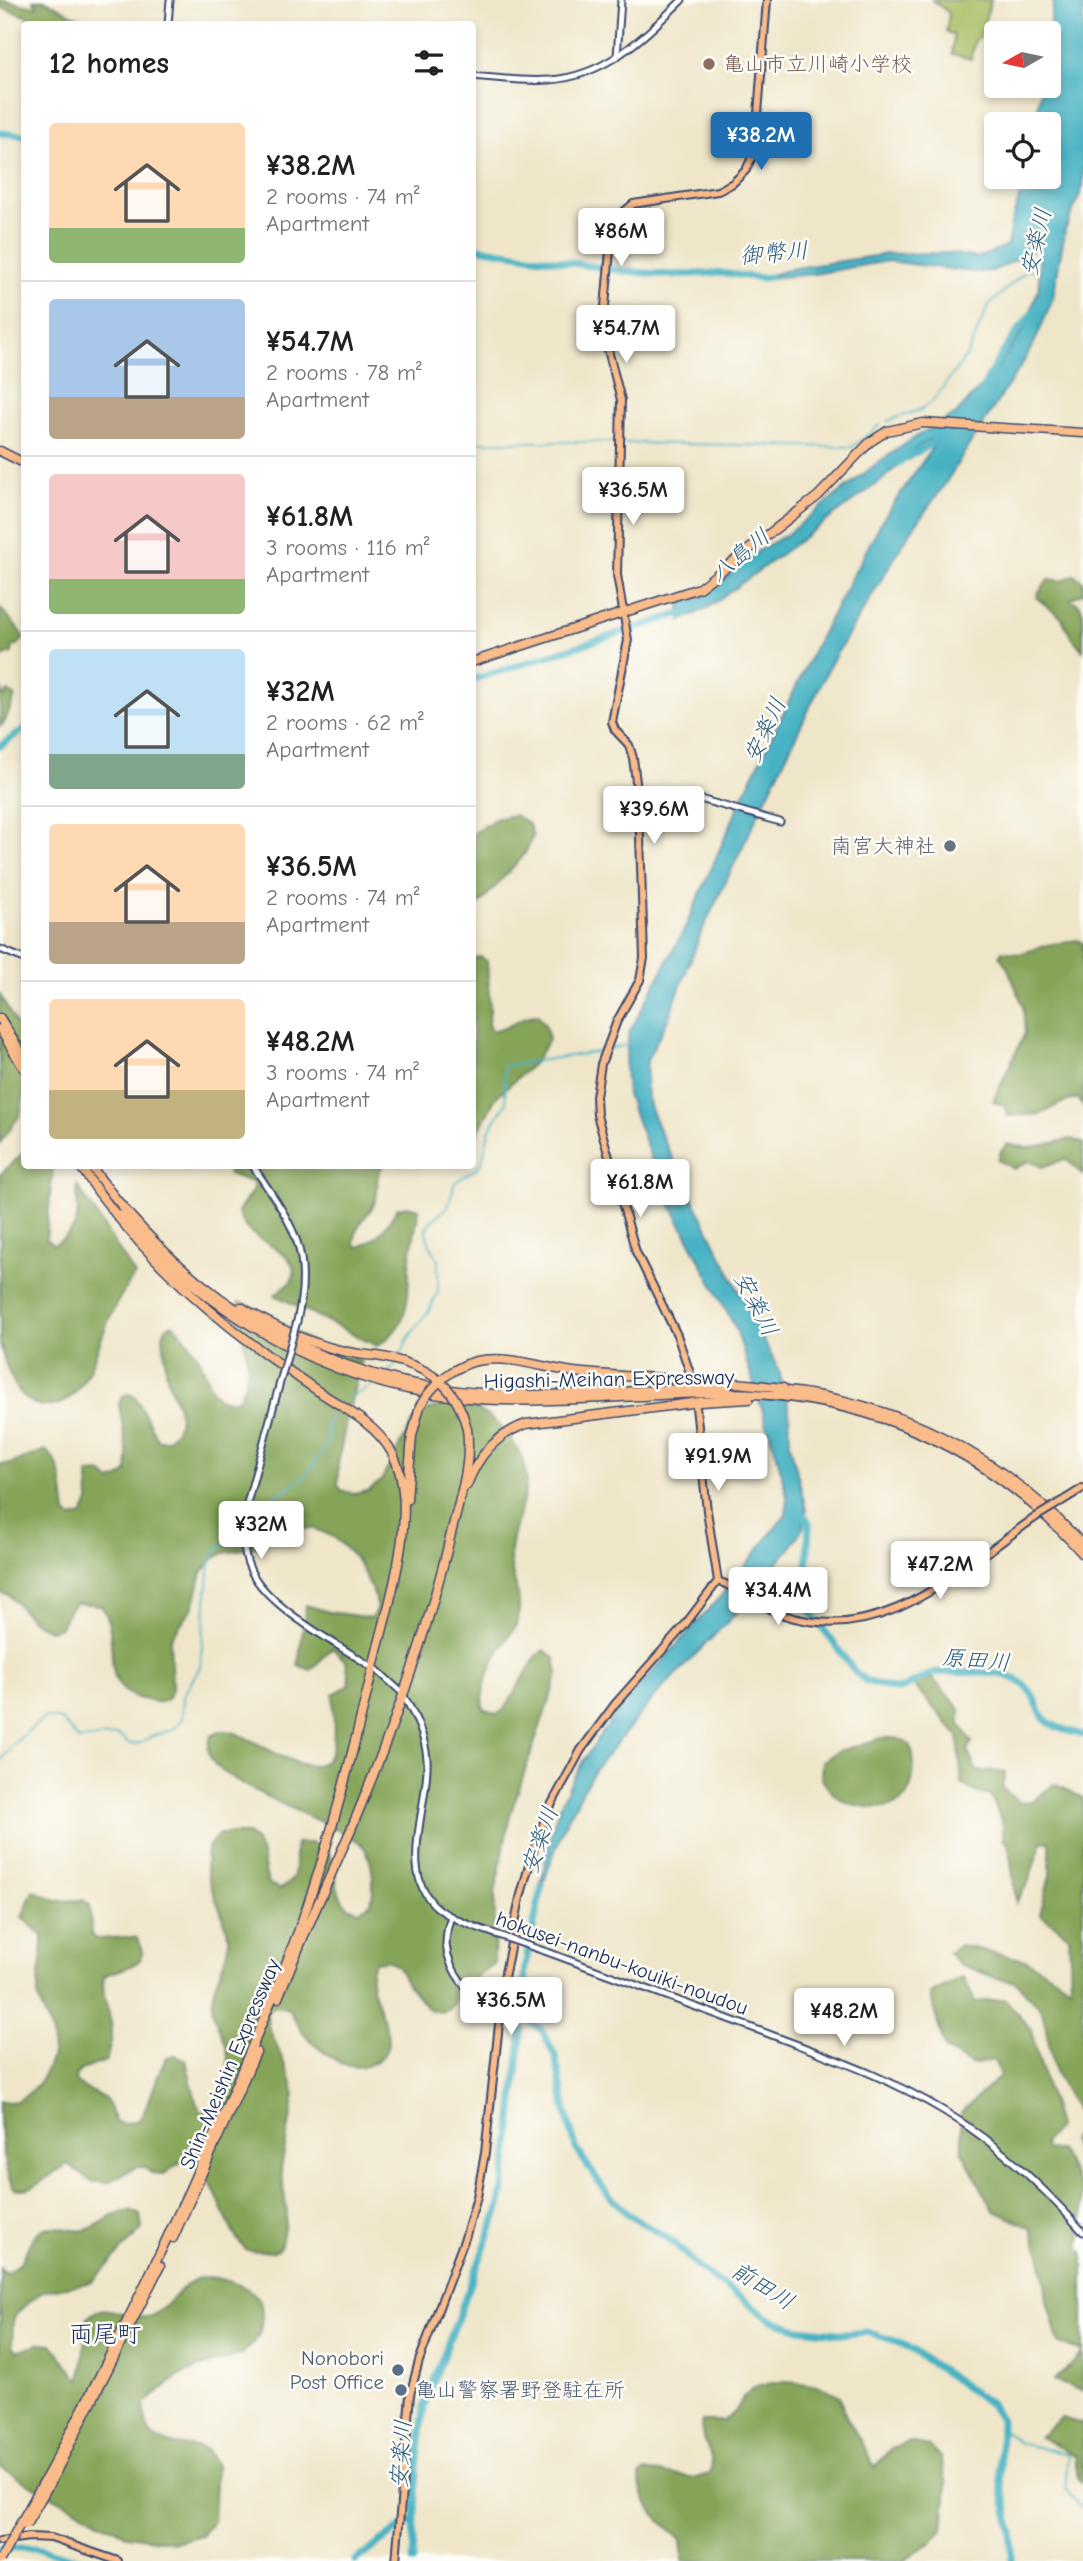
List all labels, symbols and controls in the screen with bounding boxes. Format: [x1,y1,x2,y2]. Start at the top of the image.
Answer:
north arrow [984,21,1060,98]
map controls [984,21,1061,189]
icon: filters [410,44,448,82]
text: 12 homes [49,46,169,81]
place label: 亀山市立川崎小学校 [723,52,912,76]
marker: 亀山市立川崎小学校 [701,56,717,72]
button: locate [984,112,1061,189]
pin: ¥38.2M [704,113,818,172]
text: ¥38.2M [727,121,795,148]
text: ¥38.2M [266,148,355,183]
icon: home [105,151,189,235]
text: 2 rooms · 74 m² [266,183,419,210]
water label: 安楽川 [1015,205,1057,279]
pin: ¥86M [580,208,662,268]
text: Apartment [266,210,369,237]
text: ¥86M [594,217,648,244]
water label: 御幣川 [738,237,810,269]
pin: ¥54.7M [569,306,683,365]
text: ¥54.7M [592,314,660,341]
text: ¥54.7M [266,324,354,359]
icon: home [105,327,189,411]
text: 2 rooms · 78 m² [266,359,422,386]
text: Apartment [266,386,369,413]
pin: ¥36.5M [576,468,690,527]
text: ¥36.5M [598,476,668,503]
text: ¥61.8M [266,499,353,534]
icon: home [105,502,189,586]
water label: 八島川 [705,523,775,587]
text: 3 rooms · 116 m² [266,534,430,561]
text: Apartment [266,561,369,588]
text: ¥32M [266,674,335,709]
icon: home [105,677,189,761]
water label: 安楽川 [738,693,792,767]
text: 2 rooms · 62 m² [266,709,424,736]
text: Apartment [266,736,369,763]
pin: ¥39.6M [597,786,711,846]
text: ¥39.6M [619,795,689,822]
place label: 南宮大神社 [831,834,936,858]
marker: 南宮大神社 [942,838,958,854]
text: ¥36.5M [266,849,357,884]
icon: home [105,852,189,936]
text: 2 rooms · 74 m² [266,884,419,911]
text: Apartment [266,911,369,938]
text: ¥48.2M [266,1024,355,1059]
icon: home [105,1027,189,1111]
text: 3 rooms · 74 m² [266,1059,419,1086]
text: Apartment [266,1086,369,1113]
pin: ¥61.8M [583,1160,697,1219]
text: ¥61.8M [607,1168,673,1195]
water label: 安楽川 [728,1267,784,1341]
street label: Higashi-Meihan Expressway [483,1365,735,1393]
pin: ¥91.9M [661,1434,775,1493]
text: ¥91.9M [684,1442,752,1469]
pin: ¥32M [220,1502,302,1561]
text: ¥32M [235,1510,287,1537]
pin: ¥47.2M [883,1542,997,1601]
text: ¥47.2M [907,1550,973,1577]
pin: ¥34.4M [721,1568,835,1627]
text: ¥34.4M [745,1576,811,1603]
water label: 原田川 [940,1644,1012,1676]
water label: 安楽川 [516,1803,564,1877]
street label: hokusei-nanbu-kouiki-noudou [493,1906,751,2020]
street label: Shin-Meishin Expressway [175,1955,285,2173]
pin: ¥36.5M [454,1978,568,2037]
text: ¥36.5M [476,1986,546,2013]
pin: ¥48.2M [787,1988,901,2048]
text: ¥48.2M [810,1997,878,2024]
water label: 前田川 [727,2256,799,2316]
district label: 両尾町 [69,2320,141,2348]
place label: Nonobori Post Office [290,2346,384,2394]
marker: Nonobori Post Office [390,2362,406,2378]
place label: 亀山警察署野登駐在所 [415,2378,625,2402]
marker: 亀山警察署野登駐在所 [393,2382,409,2398]
water label: 安楽川 [385,2419,417,2489]

